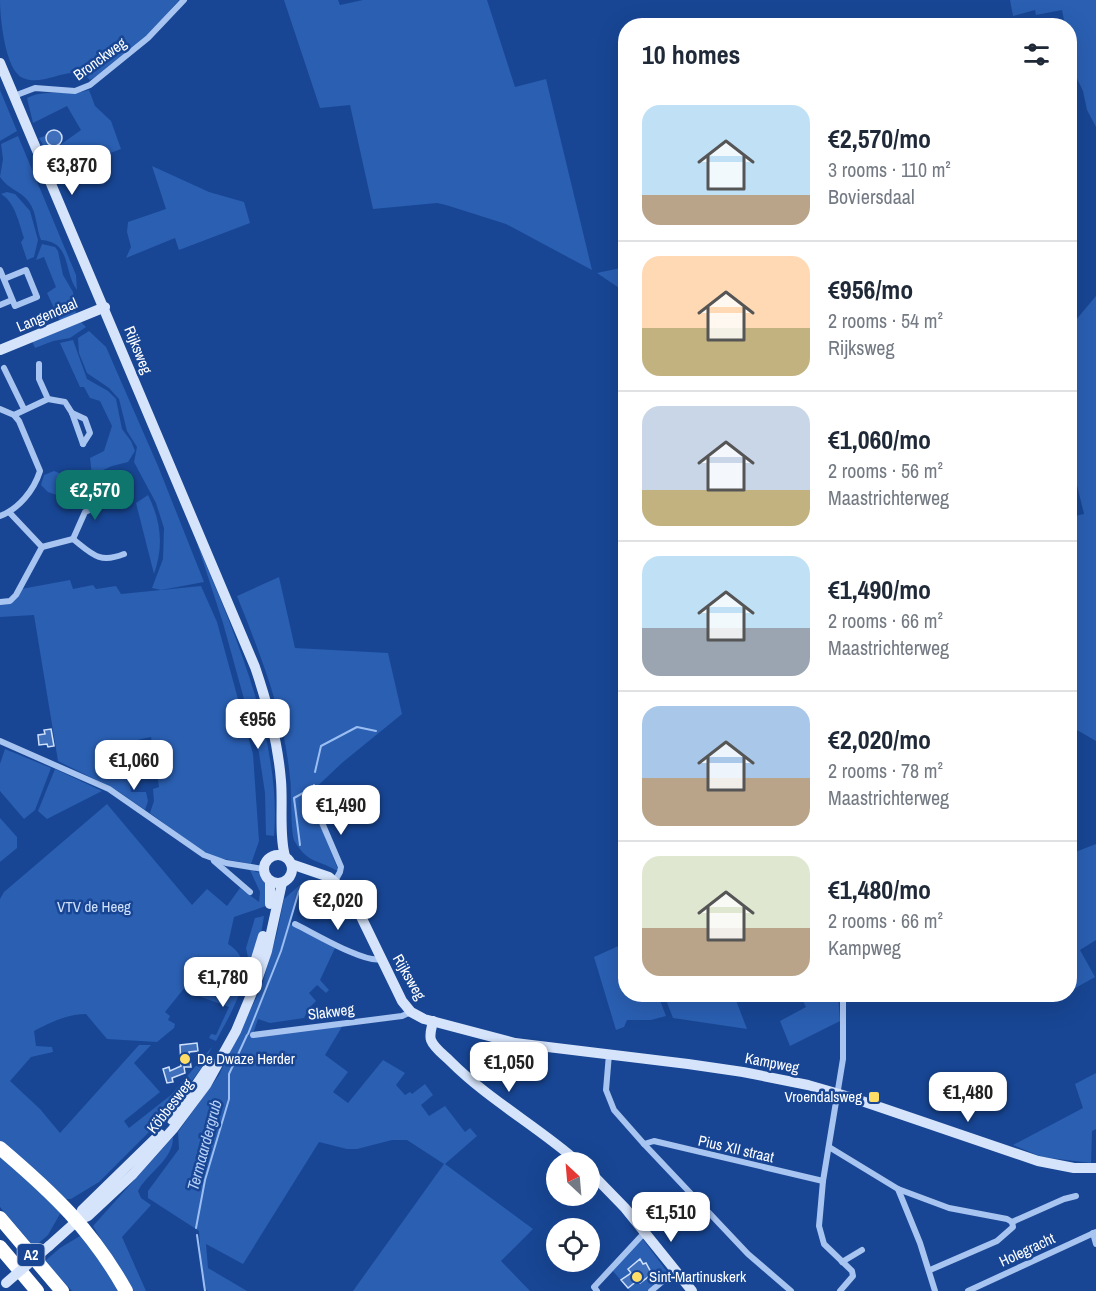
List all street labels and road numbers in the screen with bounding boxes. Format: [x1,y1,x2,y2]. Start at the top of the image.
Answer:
street label: Bronckweg [69,32,131,85]
street label: Langendaal [13,292,81,337]
street label: Rijksweg [119,323,158,377]
street label: Rijksweg [388,950,431,1004]
street label: Slakweg [307,998,355,1025]
street label: Kampweg [743,1047,801,1078]
street label: Köbbesweg [142,1074,198,1137]
street label: Pius XII straat [696,1130,777,1168]
street label: Holegracht [995,1227,1059,1272]
road number: A2 [18,1244,44,1266]

